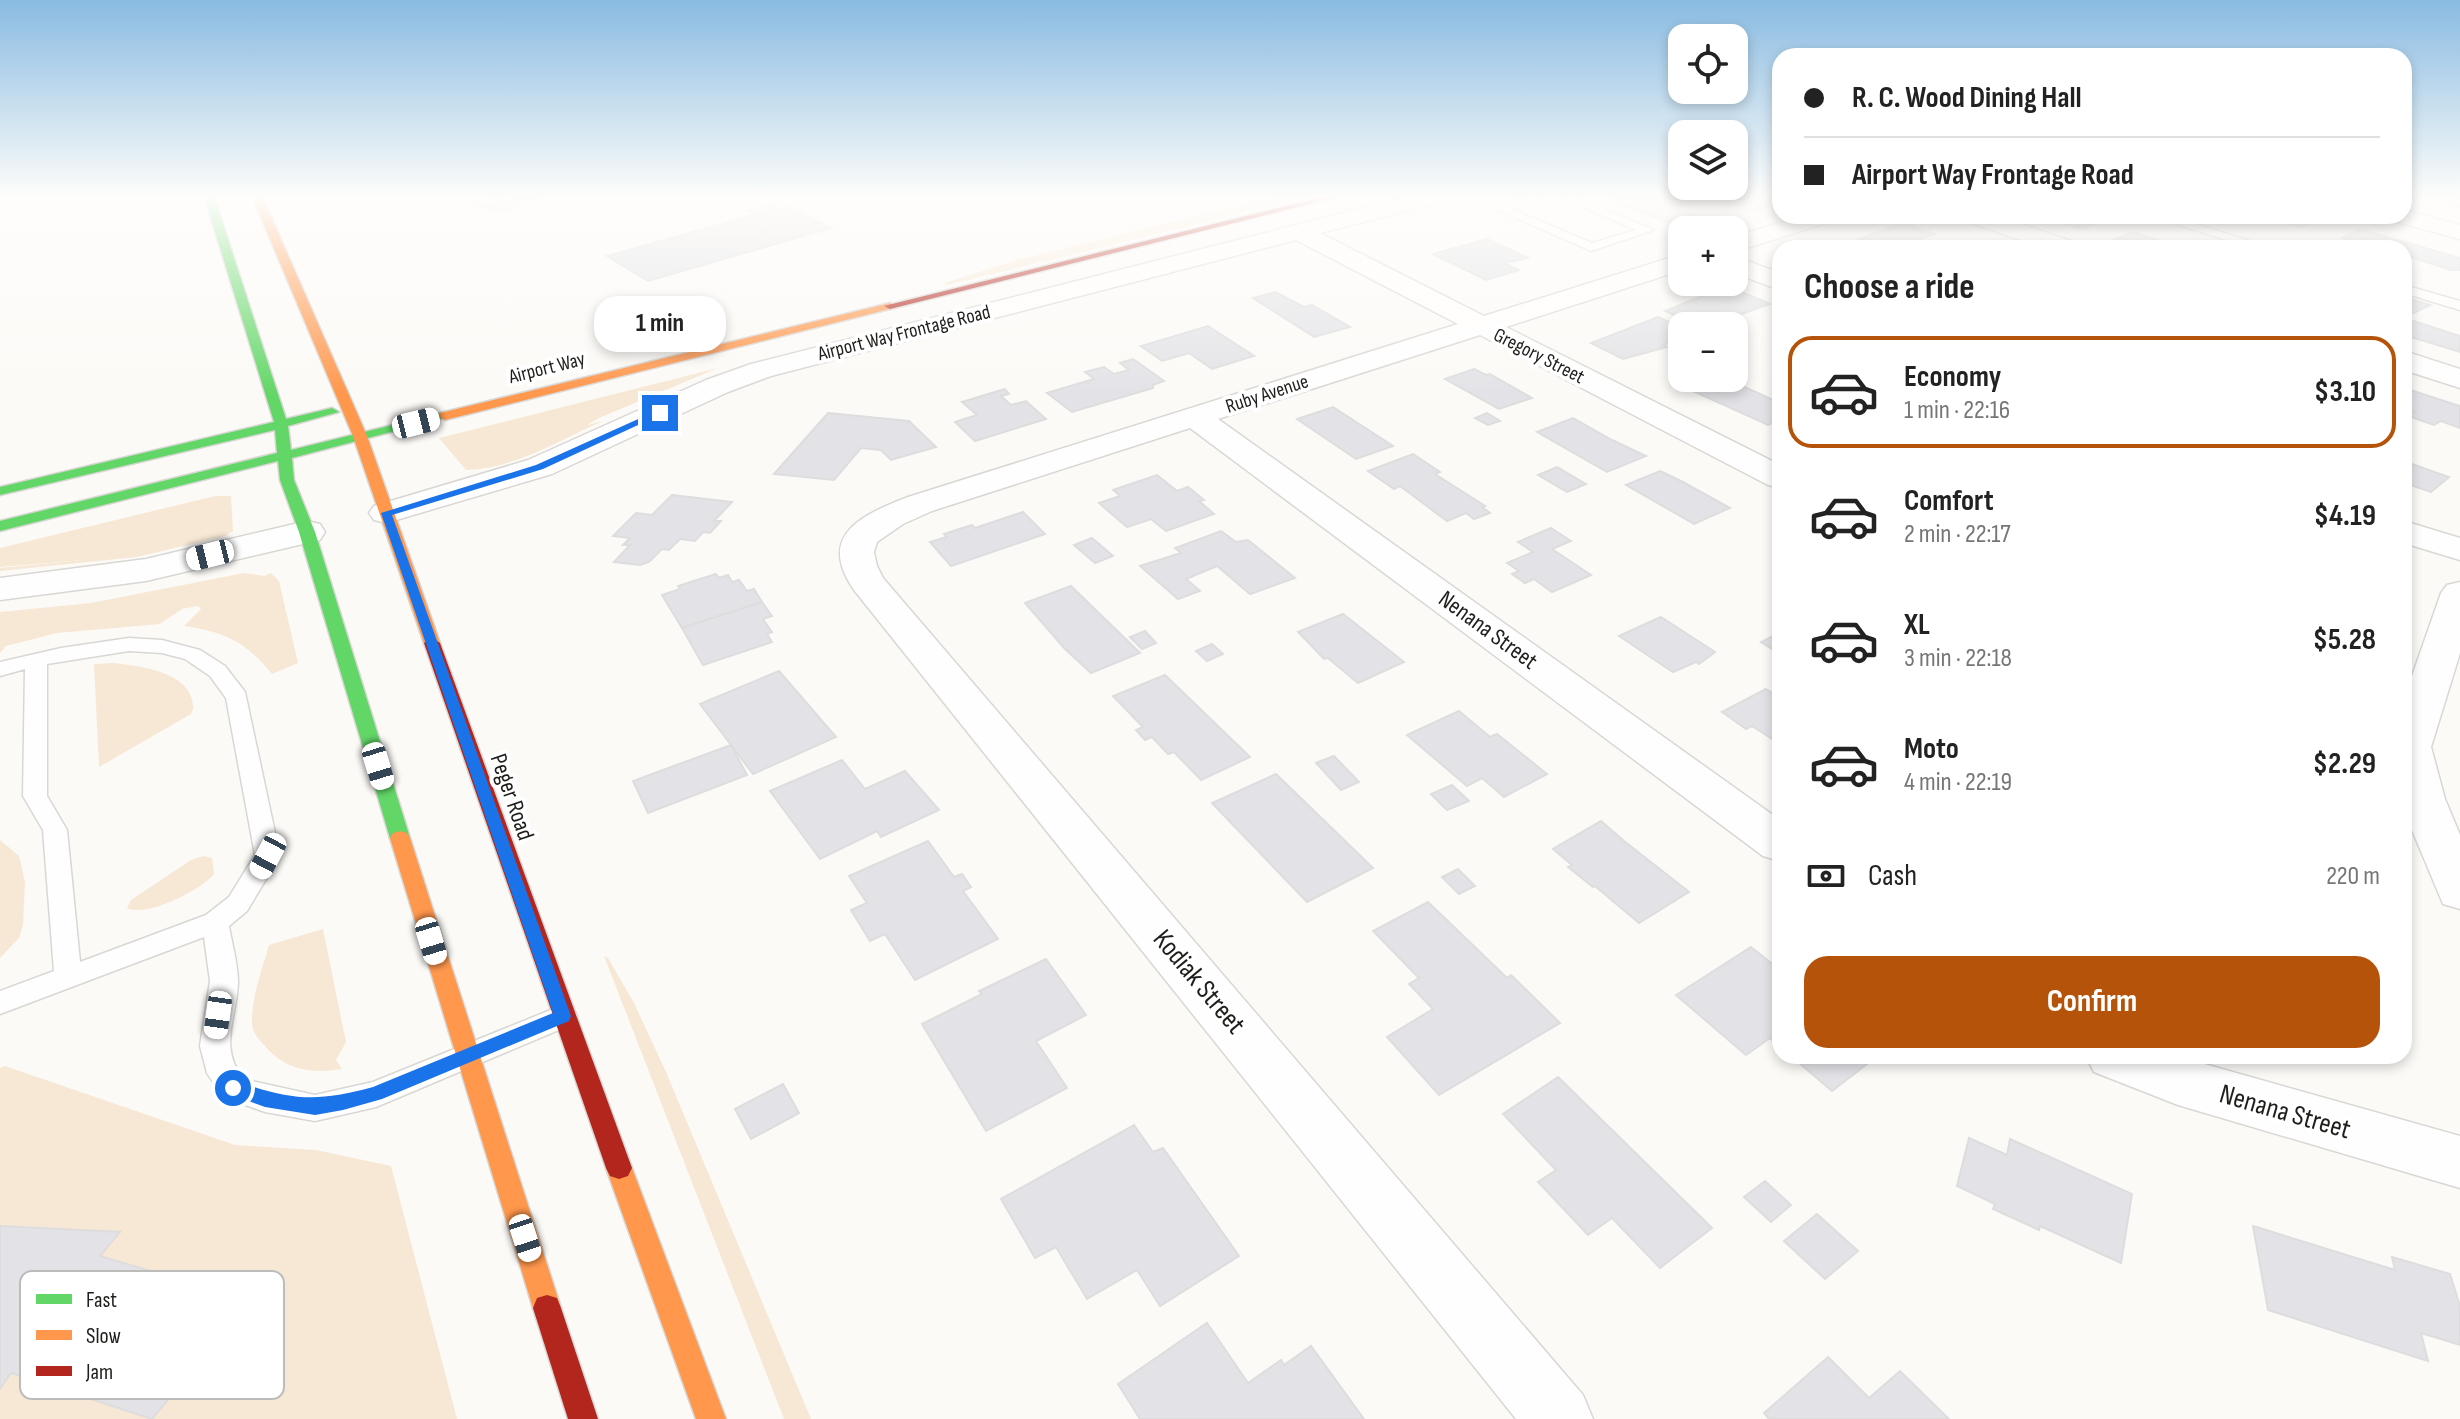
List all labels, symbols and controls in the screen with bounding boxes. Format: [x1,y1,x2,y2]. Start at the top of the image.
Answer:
map controls [1668,24,1748,392]
button: locate [1668,24,1748,104]
text: R. C. Wood Dining Hall [1852,80,2082,116]
button: layers [1668,120,1748,200]
text: Airport Way Frontage Road [1852,157,2134,193]
button: + [1668,216,1748,296]
text: Choose a ride [1804,266,1975,309]
callout: 1 min [594,297,726,353]
street label: Airport Way Frontage Road [814,300,993,366]
text: 1 min [636,308,684,339]
button: − [1668,312,1748,392]
street label: Gregory Street [1490,323,1588,389]
street label: Airport Way [505,347,588,389]
icon: car [1808,356,1880,428]
text: Economy [1904,359,2001,395]
street label: Ruby Avenue [1223,369,1311,419]
text: $3.10 [2314,374,2376,410]
route end [642,395,678,431]
text: 1 min · 22:16 [1904,395,2010,426]
car [390,406,442,440]
icon: car [1808,480,1880,552]
text: Comfort [1904,483,1994,519]
text: $4.19 [2314,498,2376,534]
text: 2 min · 22:17 [1904,519,2011,550]
car [184,538,236,572]
street label: Nenana Street [1433,584,1543,676]
icon: car [1808,604,1880,676]
text: XL [1904,607,1930,643]
text: $5.28 [2313,622,2376,658]
text: 3 min · 22:18 [1904,643,2012,674]
icon: car [1808,728,1880,800]
text: Moto [1904,731,1959,767]
car [360,740,396,792]
text: $2.29 [2313,746,2376,782]
street label: Peger Road [484,750,540,844]
text: 4 min · 22:19 [1904,767,2012,798]
car [246,829,290,883]
icon: cash [1804,854,1848,898]
text: Cash [1868,858,1917,894]
text: 220 m [2326,861,2380,892]
car [413,915,449,967]
street label: Kodiak Street [1146,923,1252,1041]
button: Confirm [1804,956,2380,1048]
car [203,990,233,1040]
route start [215,1070,251,1106]
street label: Nenana Street [2216,1078,2354,1146]
car [506,1211,544,1265]
legend [20,1271,284,1399]
text: Fast [86,1287,117,1314]
text: Slow [86,1323,121,1350]
text: Jam [85,1359,113,1386]

